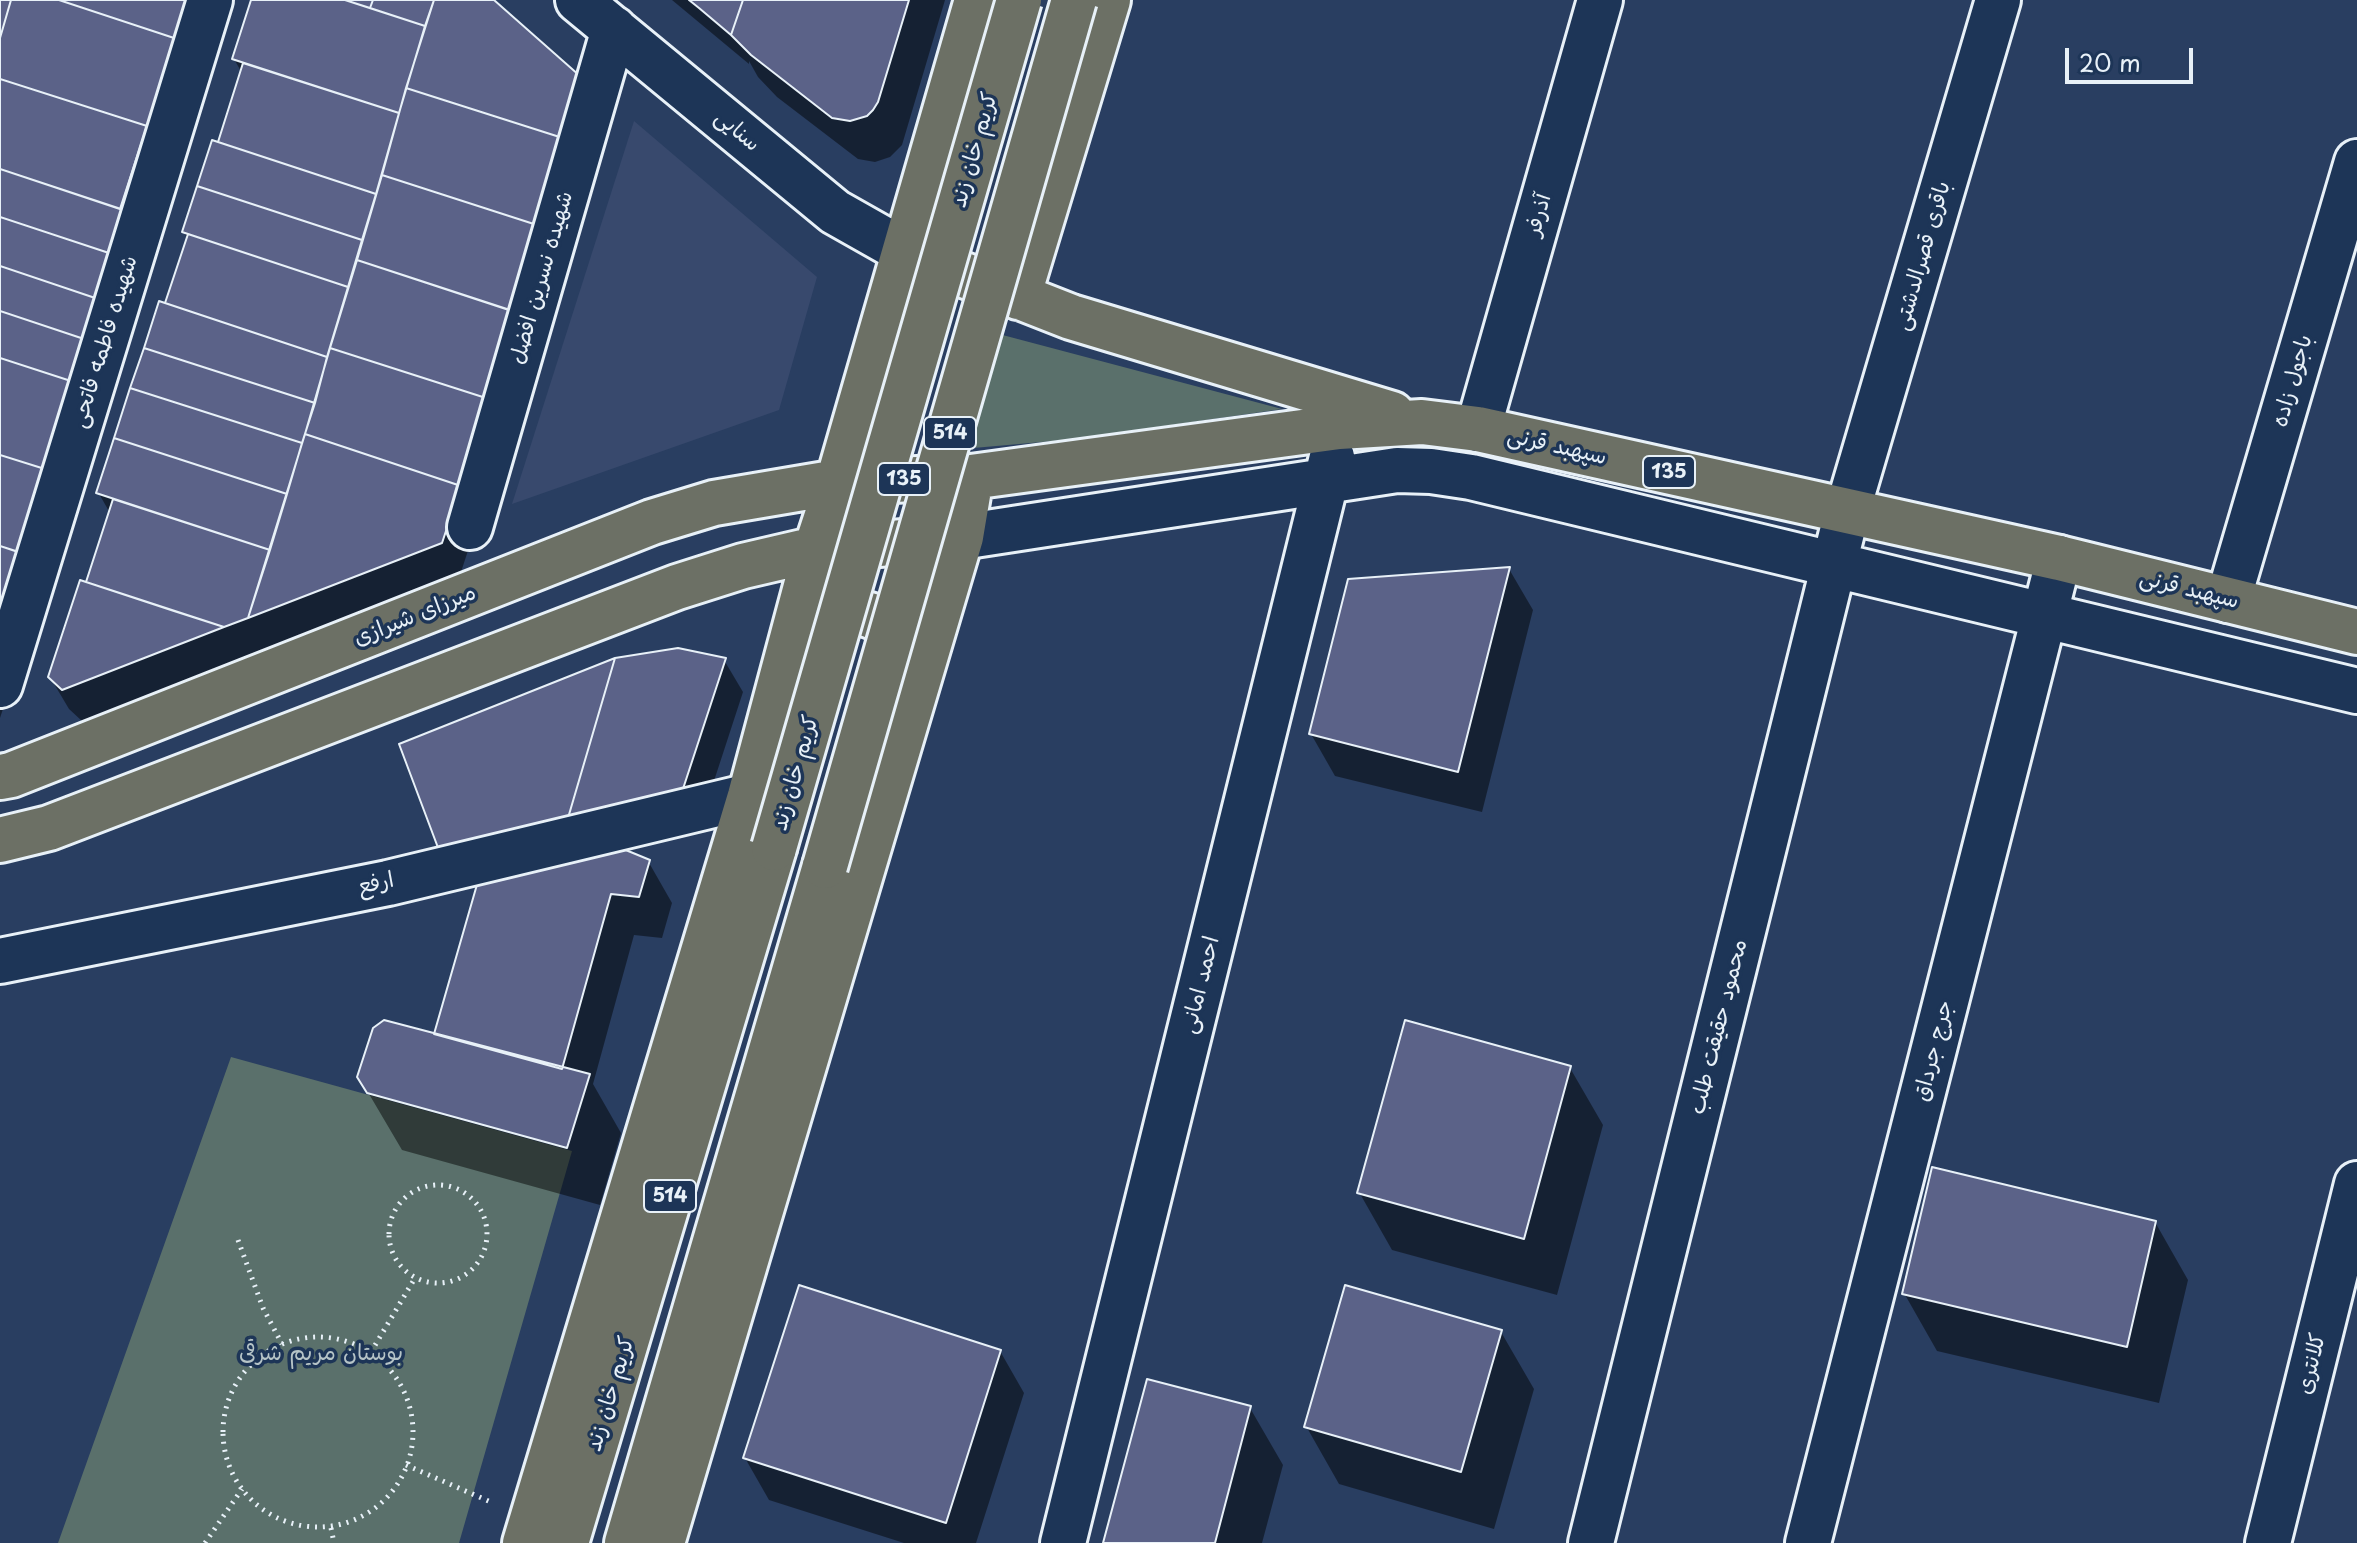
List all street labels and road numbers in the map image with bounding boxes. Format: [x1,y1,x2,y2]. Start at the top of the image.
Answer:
street label: کریم خان زند [946,89,1004,211]
street label: سنایی [709,104,765,158]
street label: باقری قصرالدشتی [1889,178,1957,334]
street label: شهیده نسرین افضل [505,188,579,368]
street label: آذرفر [1520,191,1558,239]
street label: شهیده فاطمه فاتحی [66,253,144,431]
street label: باجول زاده [2267,332,2319,430]
road number: 514 [924,417,976,449]
street label: سپهبد قرنی [1505,423,1609,471]
road number: 135 [1643,456,1695,488]
road number: 135 [878,463,930,495]
street label: سپهبد قرنی [2137,565,2241,615]
street label: میرزای شیرازی [350,580,480,652]
street label: کریم خان زند [767,712,825,834]
street label: ارفع [356,867,396,901]
street label: احمد امانی [1176,934,1226,1036]
street label: محمود حقیقت طلب [1684,937,1754,1117]
street label: جرج جرداق [1909,998,1959,1104]
road number: 514 [644,1180,696,1212]
street label: کلانتری [2292,1331,2332,1397]
street label: کریم خان زند [581,1333,641,1455]

